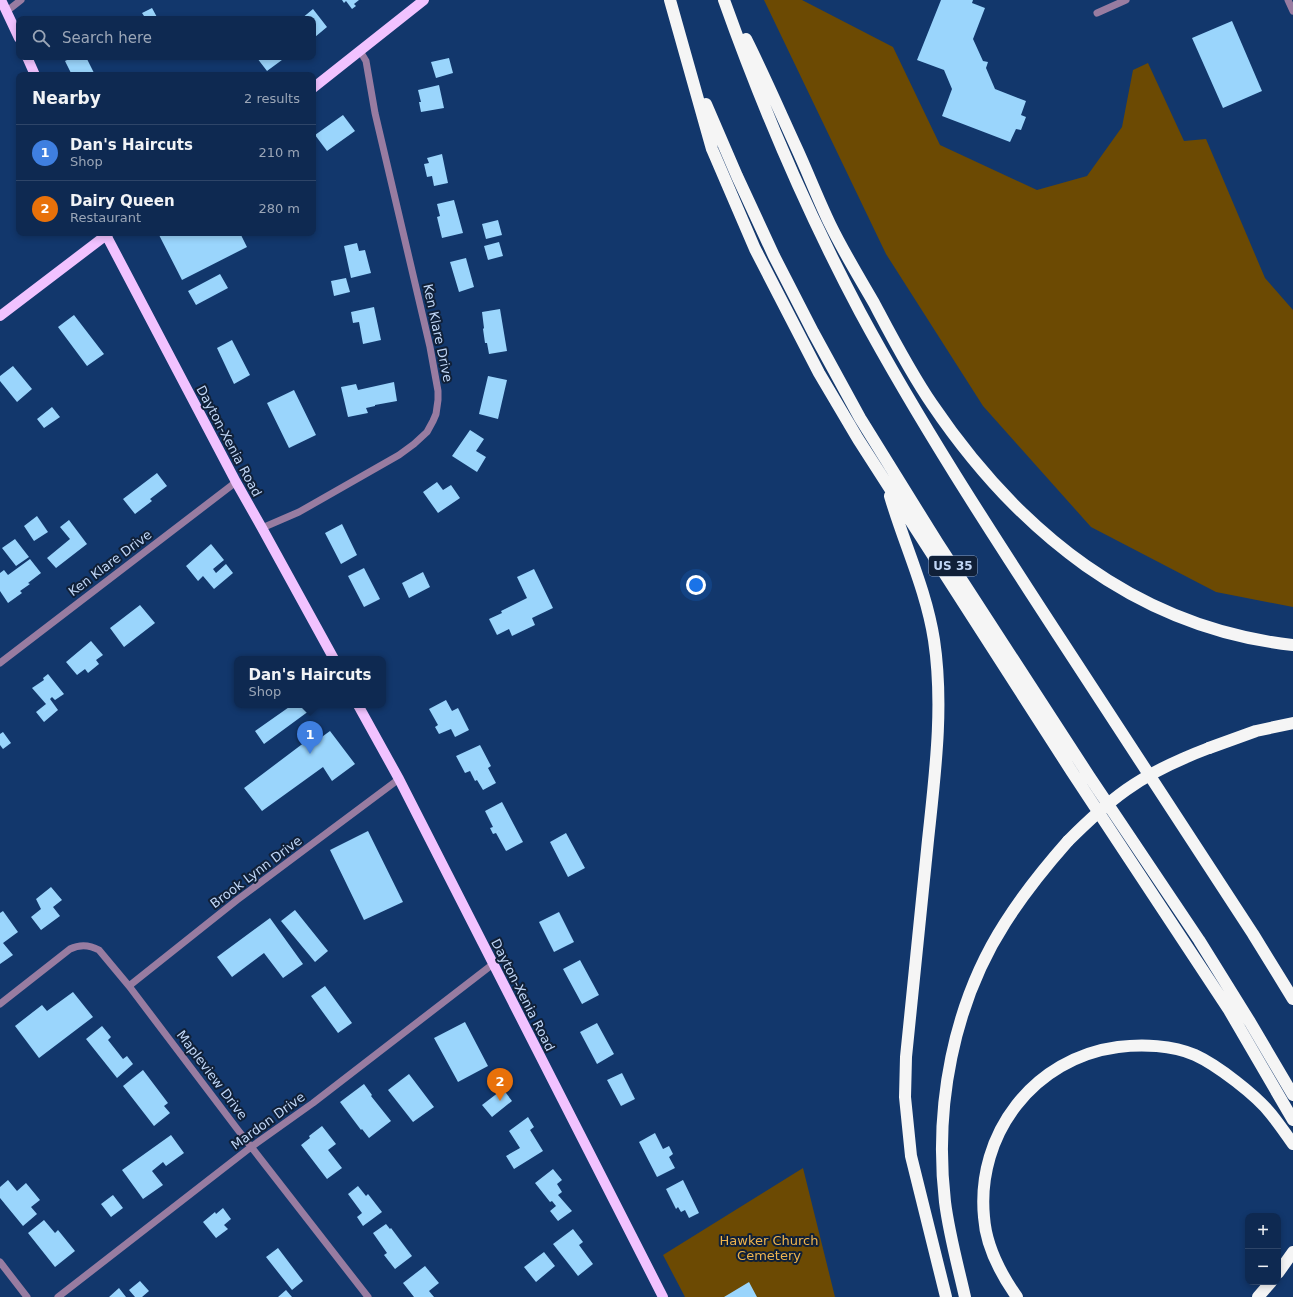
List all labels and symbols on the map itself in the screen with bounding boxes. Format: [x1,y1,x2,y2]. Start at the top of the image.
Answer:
street label: Ken Klare Drive [420,282,456,384]
street label: Dayton-Xenia Road [193,383,265,499]
street label: Ken Klare Drive [65,527,155,599]
road number: US 35 [929,556,977,576]
your location [686,575,706,595]
pin: 1 [297,721,323,754]
street label: Brook Lynn Drive [207,833,305,911]
street label: Dayton-Xenia Road [488,936,558,1054]
street label: Mapleview Drive [174,1027,250,1123]
pin: 2 [487,1068,513,1101]
street label: Mardon Drive [228,1089,308,1153]
park label: Hawker Church Cemetery [720,1233,818,1263]

